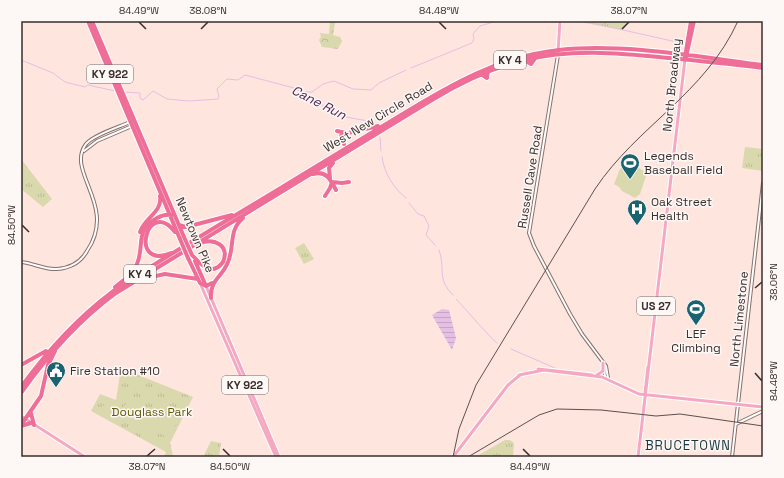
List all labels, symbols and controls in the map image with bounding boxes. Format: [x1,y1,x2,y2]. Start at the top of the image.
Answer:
text: 84.49°W [119,4,159,17]
text: 38.08°N [189,4,227,17]
text: 84.48°W [419,4,459,17]
text: 38.07°N [611,4,647,17]
street label: North Broadway [659,38,685,132]
road number: KY 4 [494,51,526,69]
road number: KY 922 [87,65,133,83]
street label: West New Circle Road [320,78,436,156]
water label: Cane Run [289,81,350,124]
street label: Russell Cave Road [514,124,546,230]
place label: Legends Baseball Field [644,148,723,178]
sports icon: Legends Baseball Field [619,152,641,180]
place label: Oak Street Health [651,194,712,224]
street label: Newtown Pike [172,195,218,275]
hospital icon: Oak Street Health [626,198,648,226]
text: 84.50°W [5,205,18,245]
text: 38.06°N [767,263,780,301]
road number: KY 4 [124,265,156,283]
street label: North Limestone [726,270,752,368]
road number: US 27 [637,297,675,315]
sports icon: LEF Climbing [685,298,707,326]
place label: LEF Climbing [671,326,721,356]
public building icon: Fire Station #10 [45,360,67,388]
text: 84.48°W [767,361,780,401]
place label: Fire Station #10 [70,363,160,379]
road number: KY 922 [222,376,268,394]
park label: Douglass Park [112,404,193,420]
district label: BRUCETOWN [645,437,731,454]
text: 38.07°N [129,460,165,473]
text: 84.50°W [210,460,250,473]
text: 84.49°W [510,460,550,473]

